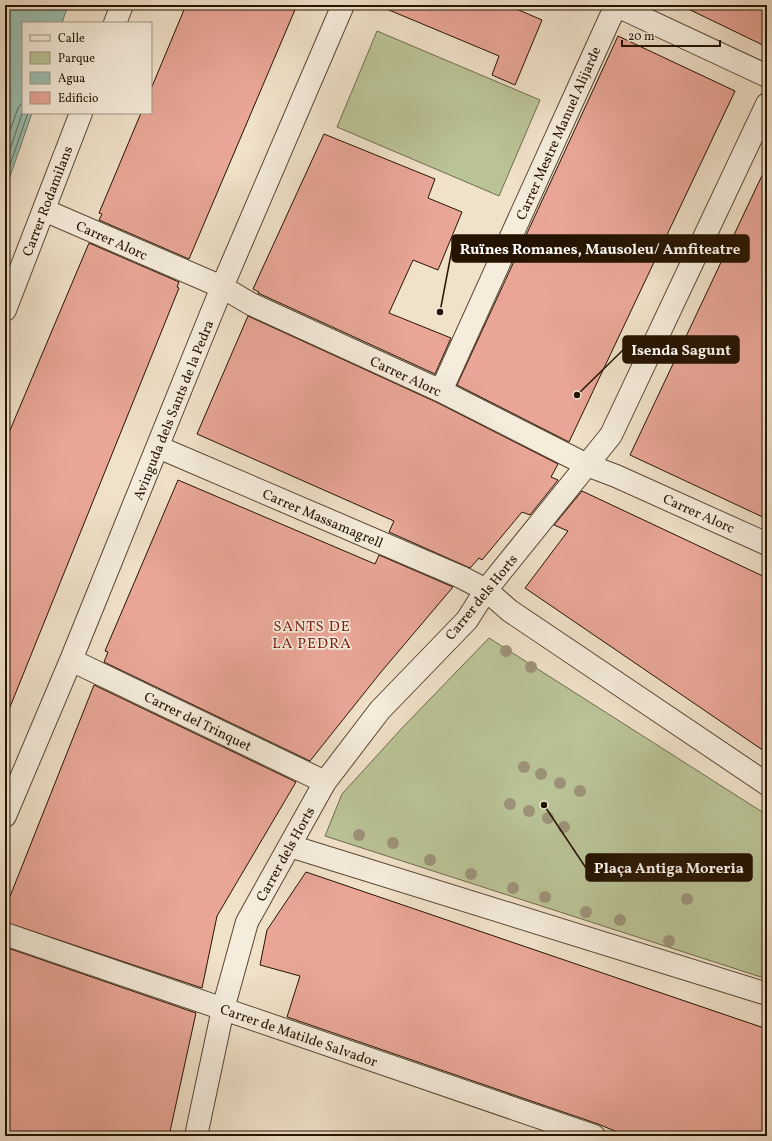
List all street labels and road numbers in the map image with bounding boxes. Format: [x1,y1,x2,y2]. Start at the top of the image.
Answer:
street label: Carrer Mestre Manuel Alijarde [512,44,606,223]
street label: Carrer Rodamilans [19,144,78,259]
street label: Carrer Alorc [72,217,150,266]
street label: Avinguda dels Sants de la Pedra [130,318,219,503]
street label: Carrer Alorc [367,353,444,402]
street label: Carrer Massamagrell [259,485,386,553]
street label: Carrer Alorc [659,490,737,539]
street label: Carrer dels Horts [442,551,523,645]
street label: Carrer del Trinquet [140,688,254,757]
street label: Carrer dels Horts [252,804,320,905]
street label: Carrer de Matilde Salvador [217,1001,380,1072]

